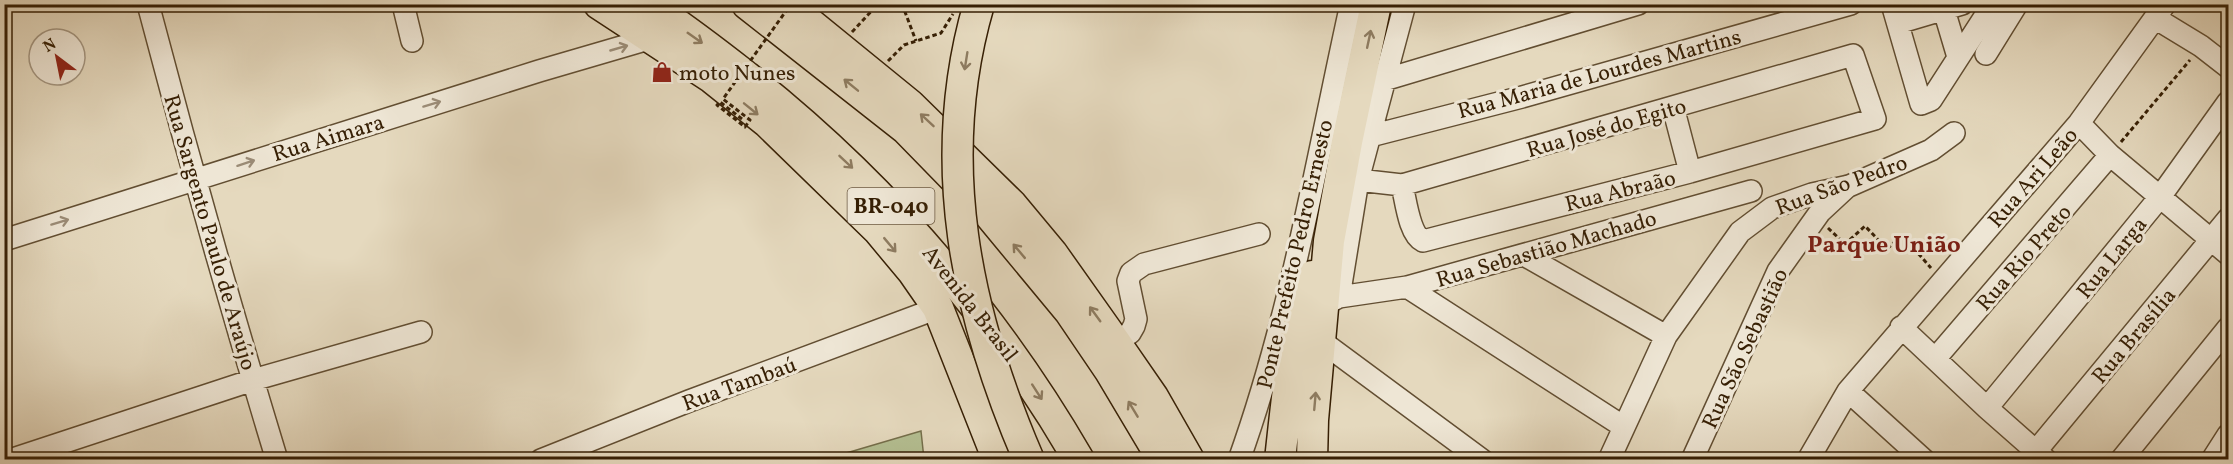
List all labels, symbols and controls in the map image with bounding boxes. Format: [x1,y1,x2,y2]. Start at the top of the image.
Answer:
street label: Rua Maria de Lourdes Martins [1454,23,1745,128]
north arrow [27,27,87,87]
one-way arrow [1364,30,1375,49]
one-way arrow [687,32,703,44]
text: N [39,33,61,58]
one-way arrow [609,42,628,53]
one-way arrow [960,51,971,71]
place label: moto Nunes [679,59,796,90]
shop icon: moto Nunes [650,60,674,84]
one-way arrow [844,78,859,92]
street label: Rua Sargento Paulo de Araújo [154,91,263,374]
street label: Rua José do Egito [1523,92,1690,167]
one-way arrow [422,98,441,109]
one-way arrow [743,102,759,115]
street label: Rua Aimara [269,108,389,171]
one-way arrow [919,113,934,127]
street label: Ponte Prefeito Pedro Ernesto [1250,117,1342,392]
street label: Rua Ari Leão [1982,122,2086,236]
street label: Rua São Pedro [1772,148,1912,225]
one-way arrow [838,155,853,169]
one-way arrow [236,156,255,167]
street label: Rua Abraão [1562,164,1679,221]
road number: BR-040 [848,188,934,224]
street label: Rua Rio Preto [1970,199,2080,319]
street label: Rua Sebastião Machado [1433,204,1661,297]
street label: Rua Larga [2070,211,2156,306]
one-way arrow [50,216,69,227]
district label: Parque União [1807,229,1961,263]
one-way arrow [884,237,897,253]
street label: Avenida Brasil [914,240,1024,369]
one-way arrow [1013,243,1026,259]
street label: Rua São Sebastião [1695,264,1797,434]
street label: Rua Brasília [2085,282,2184,391]
one-way arrow [1089,307,1101,323]
street label: Rua Tambaú [678,350,801,420]
one-way arrow [1031,383,1043,400]
one-way arrow [1310,392,1321,412]
one-way arrow [1126,401,1138,418]

